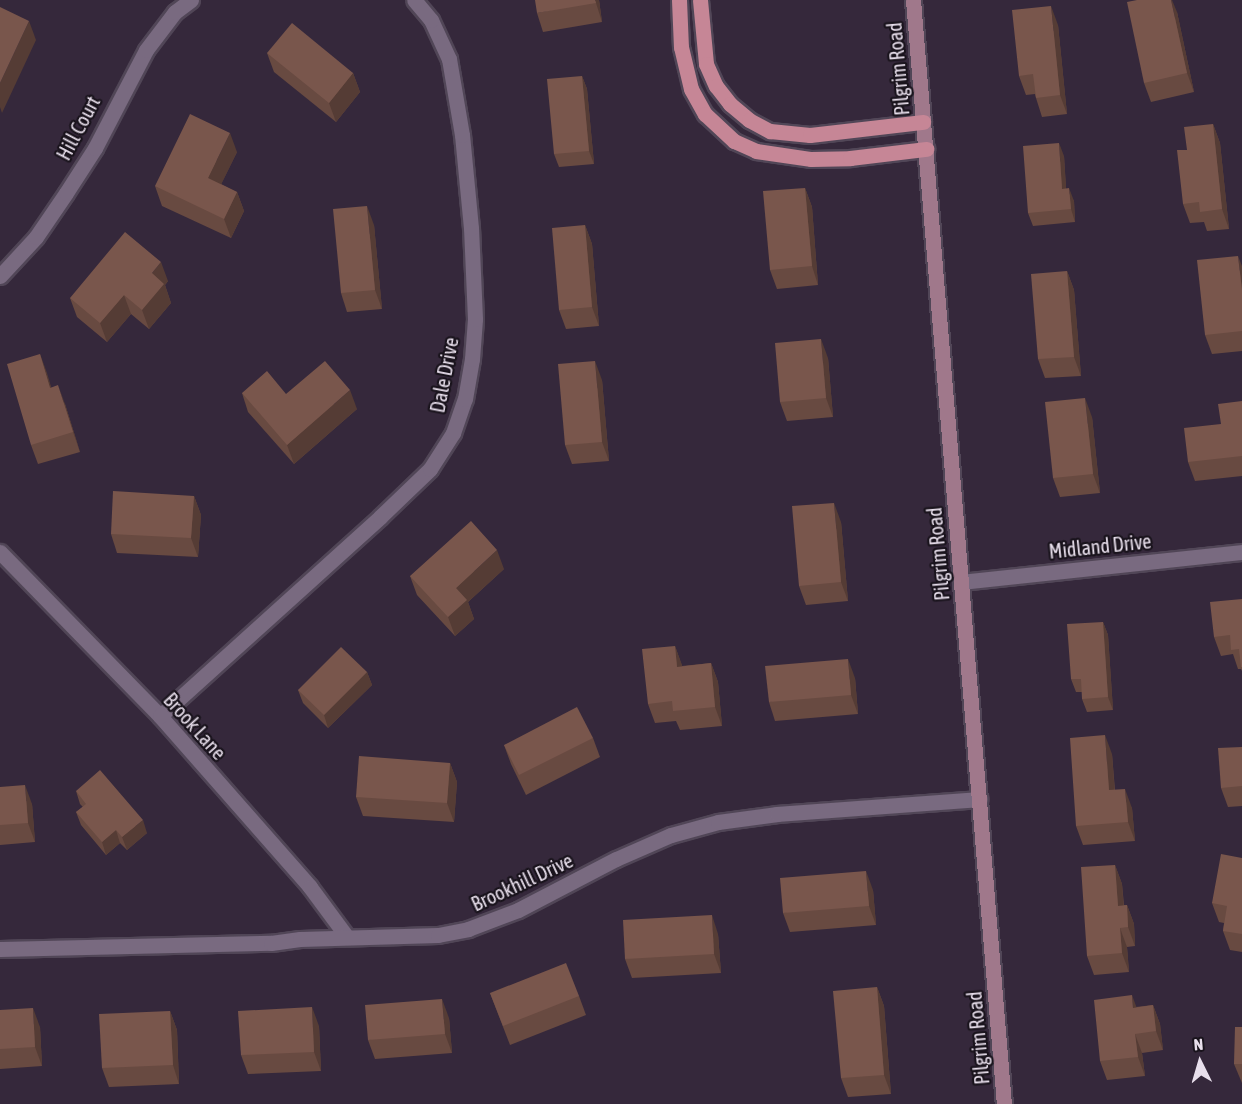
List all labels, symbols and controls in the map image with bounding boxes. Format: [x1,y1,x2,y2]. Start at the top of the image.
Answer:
street label: Pilgrim Road [882,21,914,117]
street label: Hill Court [51,92,105,164]
street label: Dale Drive [425,335,463,415]
street label: Pilgrim Road [922,506,954,602]
street label: Midland Drive [1048,529,1152,563]
street label: Brook Lane [159,688,231,764]
street label: Brookhill Drive [467,848,577,916]
street label: Pilgrim Road [962,990,994,1086]
north arrow [1170,1032,1230,1092]
text: N [1193,1035,1204,1053]

